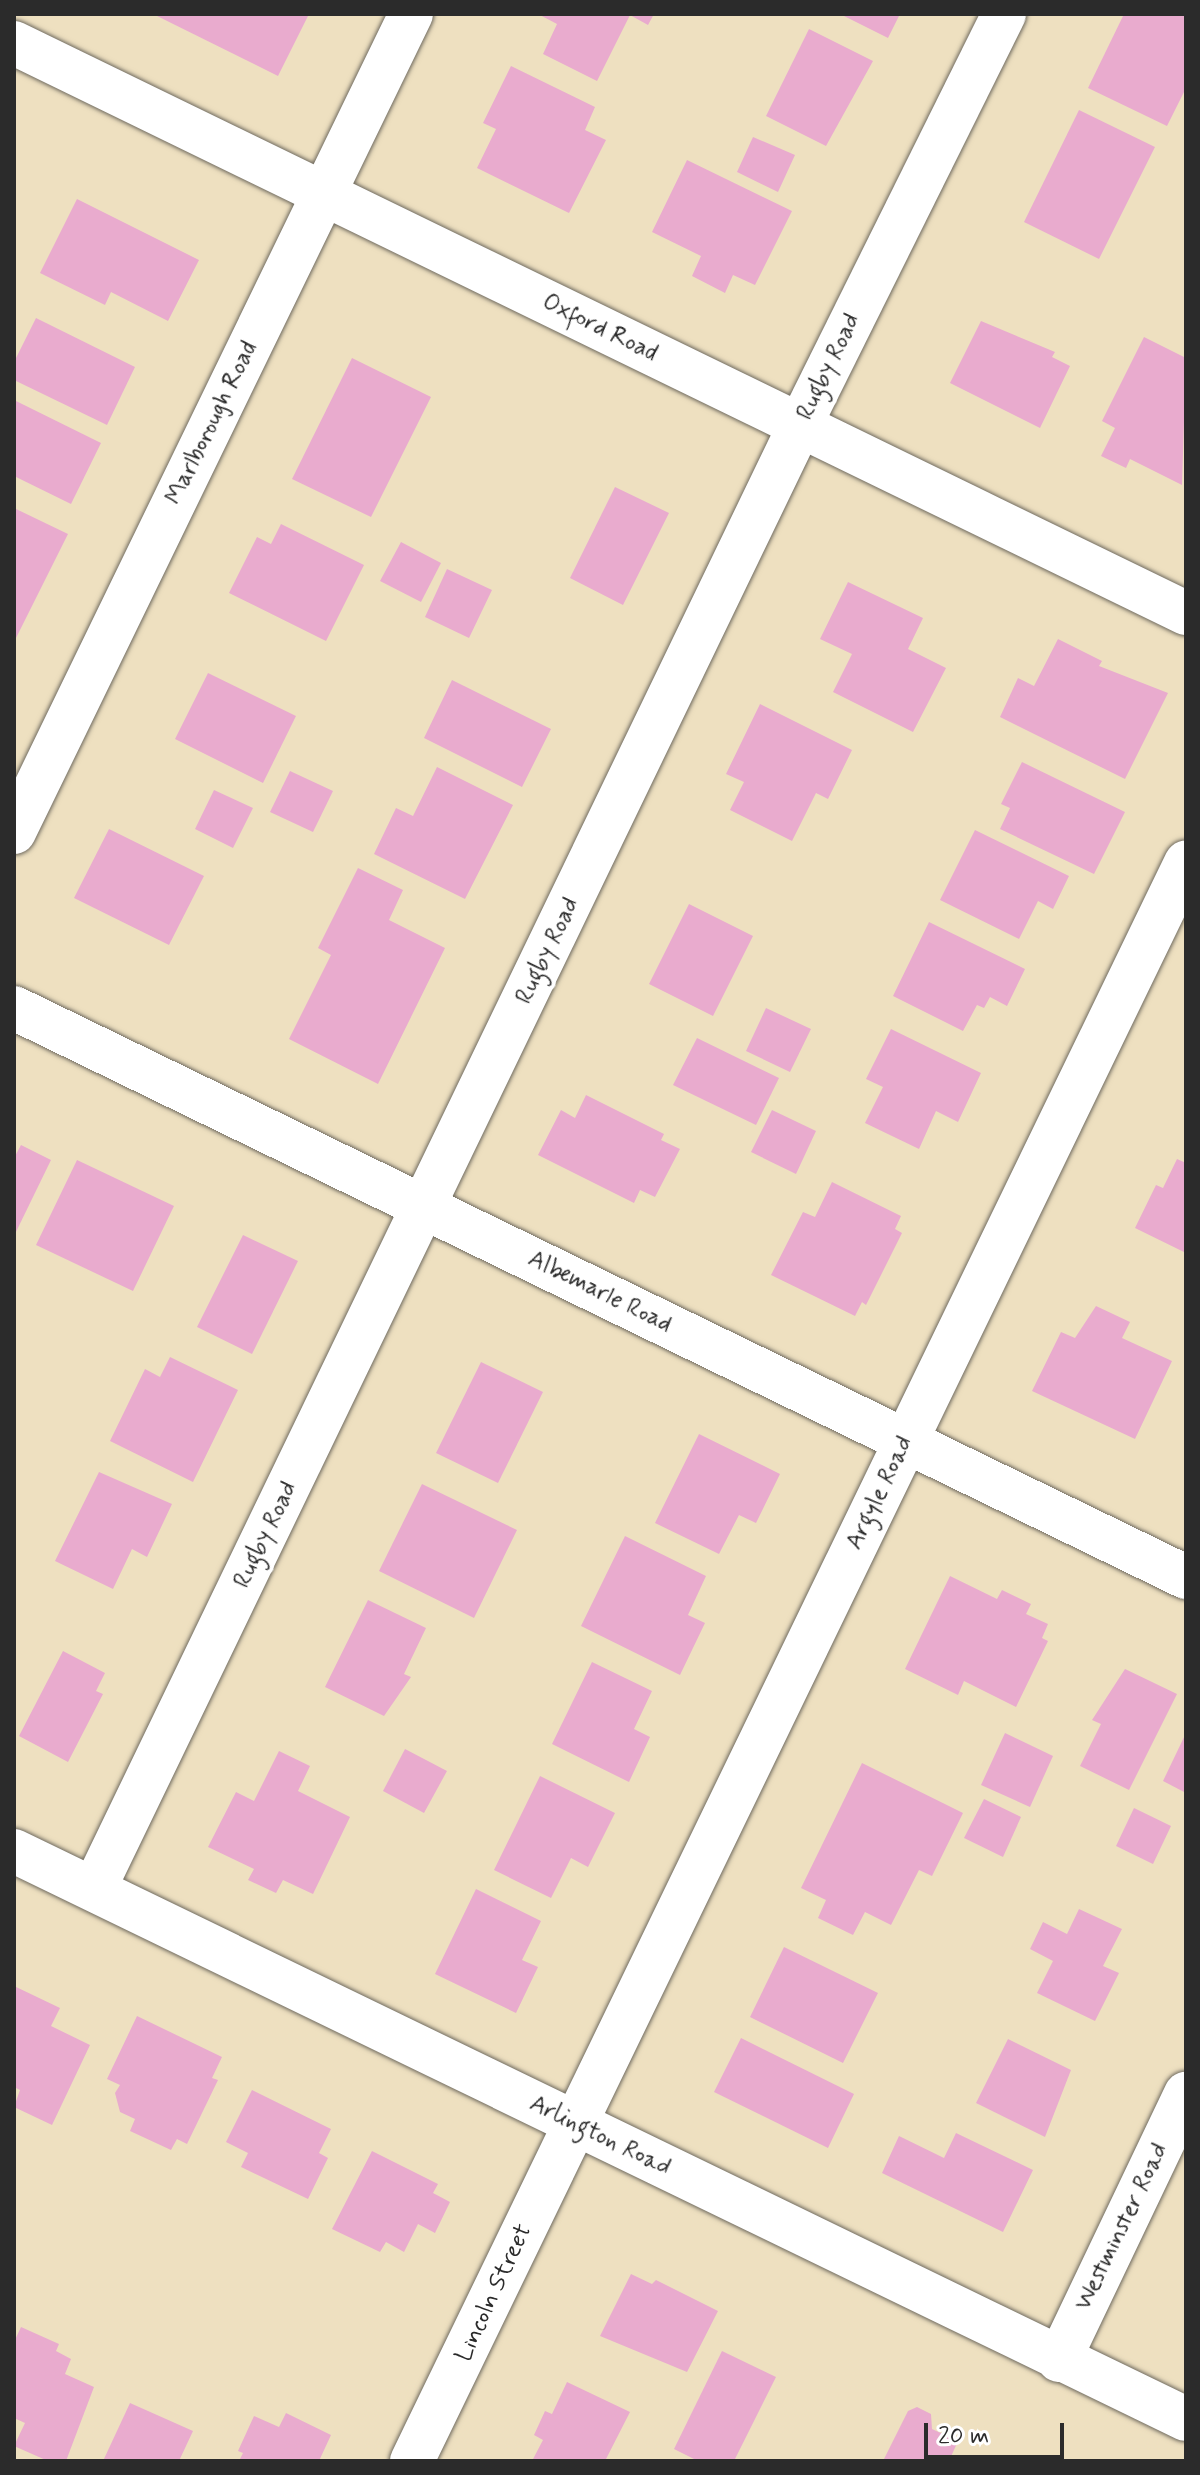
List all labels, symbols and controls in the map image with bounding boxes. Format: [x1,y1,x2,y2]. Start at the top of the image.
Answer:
street label: Oxford Road [538,288,662,368]
street label: Rugby Road [791,309,867,425]
street label: Marlborough Road [160,337,264,509]
street label: Rugby Road [510,893,586,1009]
street label: Albemarle Road [523,1245,677,1339]
street label: Argyle Road [841,1433,919,1553]
street label: Rugby Road [228,1477,304,1593]
street label: Arlington Road [526,2090,674,2182]
street label: Westminster Road [1070,2140,1174,2314]
street label: Lincoln Street [450,2220,538,2366]
scale bar [928,2407,1068,2457]
text: 20 m [938,2421,989,2452]

